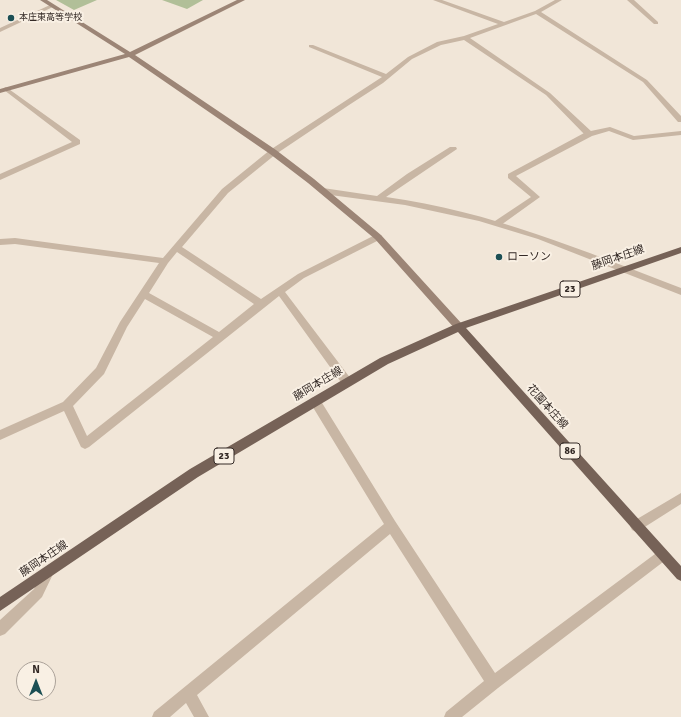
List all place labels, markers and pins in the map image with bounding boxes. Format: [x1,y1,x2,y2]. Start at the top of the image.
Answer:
marker: 本庄東高等学校 [6,13,16,23]
place label: 本庄東高等学校 [19,13,82,23]
place label: ローソン [507,250,551,264]
marker: ローソン [494,252,504,262]

